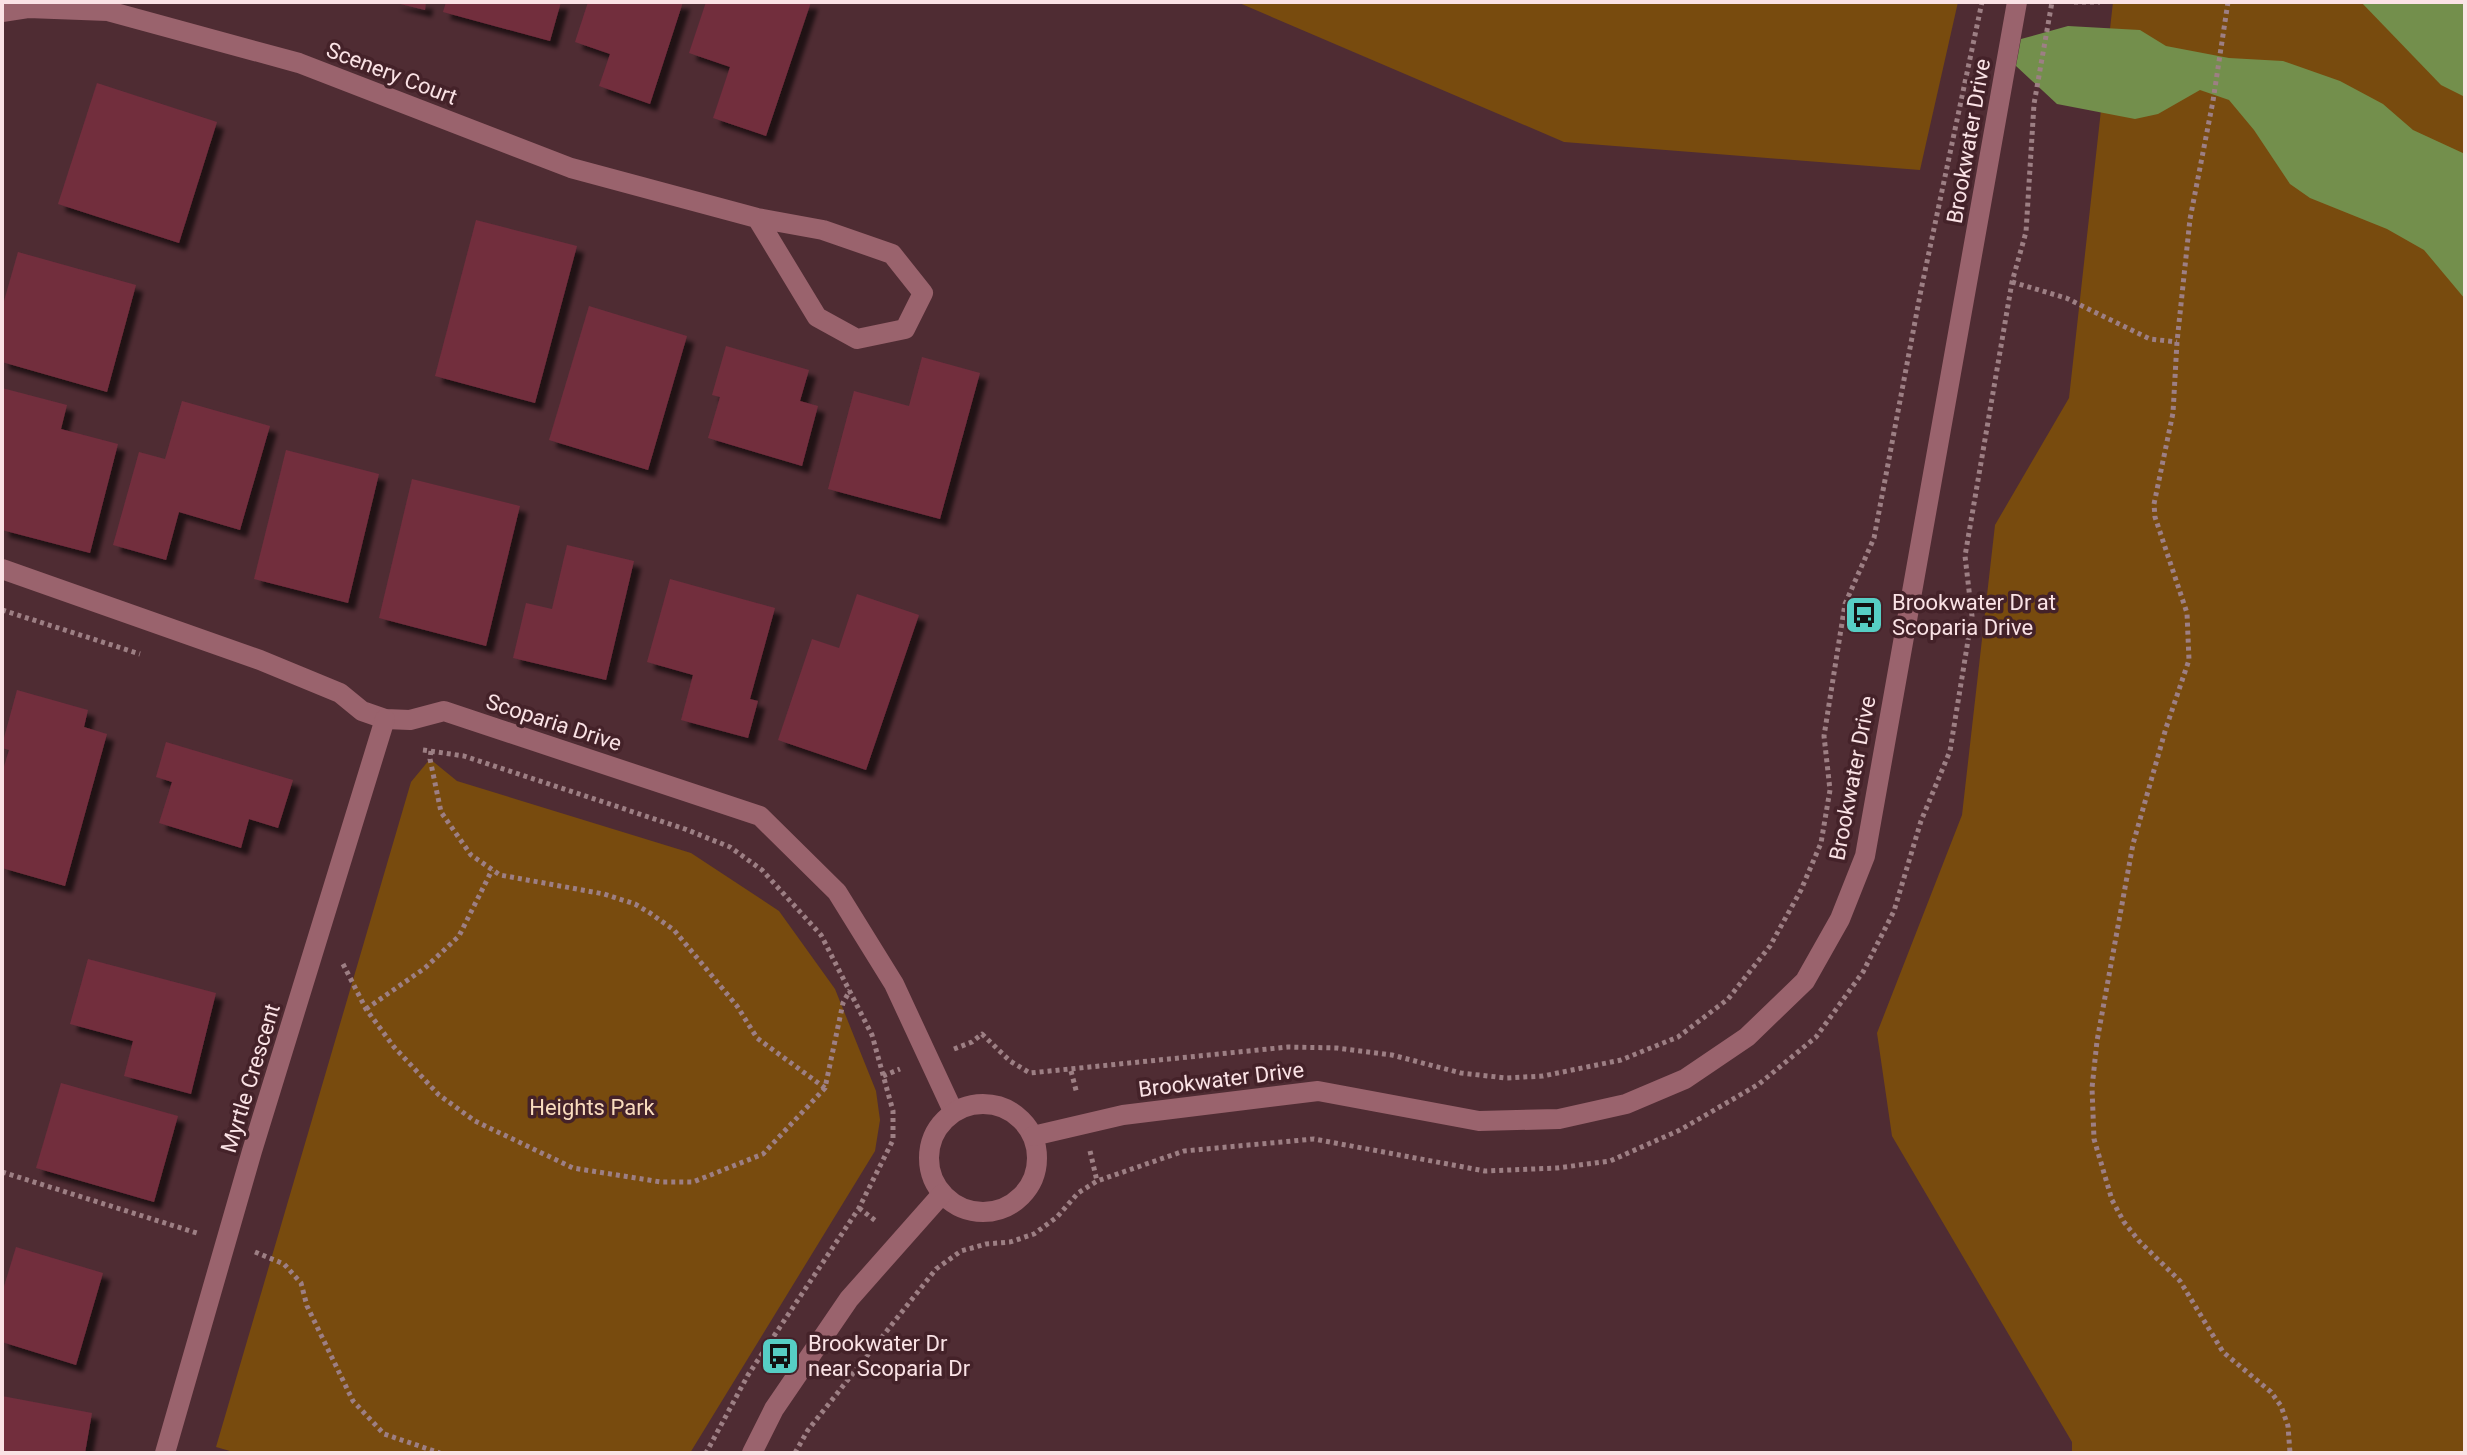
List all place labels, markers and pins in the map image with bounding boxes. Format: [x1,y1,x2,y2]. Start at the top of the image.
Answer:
place label: Brookwater Dr at Scoparia Drive [1892,590,2056,640]
bus stop icon: Brookwater Dr at Scoparia Drive [1843,594,1885,636]
place label: Brookwater Dr near Scoparia Dr [808,1331,971,1381]
bus stop icon: Brookwater Dr near Scoparia Dr [759,1335,801,1377]

